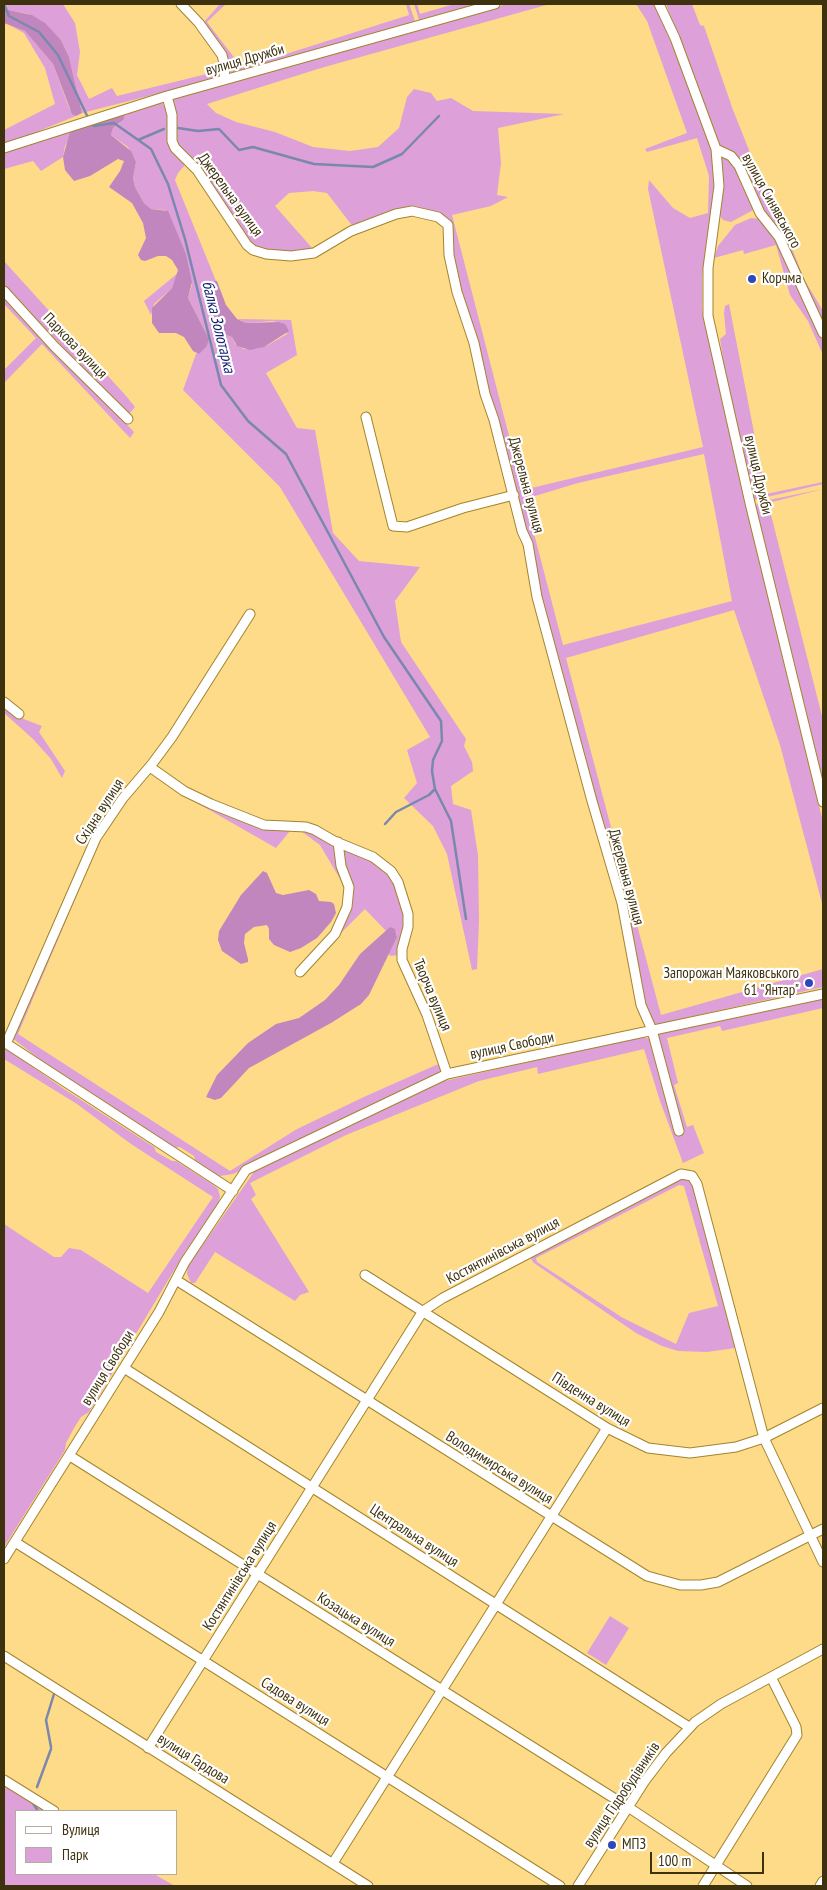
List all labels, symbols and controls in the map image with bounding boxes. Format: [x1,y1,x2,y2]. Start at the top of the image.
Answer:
street label: вулиця Дружби [204,40,286,80]
street label: Джерельна вулиця [194,150,266,240]
street label: вулиця Синявського [738,150,804,252]
place label: Корчма [762,270,801,288]
marker: Корчма [746,273,758,285]
water label: балка Золотарка [197,279,239,375]
street label: Паркова вулиця [39,309,111,383]
street label: вулиця Дружби [740,433,776,517]
street label: Джерельна вулиця [505,435,547,535]
street label: Східна вулиця [72,776,128,848]
street label: Джерельна вулиця [605,827,647,927]
street label: Творча вулиця [409,956,455,1034]
place label: Запорожан Маяковського 61 "Янтар" [663,965,799,1000]
marker: Запорожан Маяковського 61 "Янтар" [803,977,815,989]
street label: вулиця Свободи [468,1028,556,1064]
street label: Костянтинівська вулиця [443,1214,563,1288]
street label: вулиця Свободи [78,1327,138,1409]
street label: Південна вулиця [549,1369,633,1431]
street label: Володимирська вулиця [442,1428,556,1508]
street label: Центральна вулиця [366,1501,462,1571]
street label: Костянтинівська вулиця [199,1518,281,1634]
street label: Козацька вулиця [314,1589,398,1651]
street label: Садова вулиця [257,1674,333,1730]
street label: вулиця Гардова [154,1730,232,1788]
street label: вулиця Гідробудівників [580,1739,664,1851]
legend [15,1810,178,1875]
text: Вулиця [62,1820,100,1839]
place label: МПЗ [622,1836,646,1854]
marker: МПЗ [606,1839,618,1851]
scale bar [652,1842,766,1874]
text: Парк [62,1845,88,1864]
text: 100 m [658,1851,691,1870]

